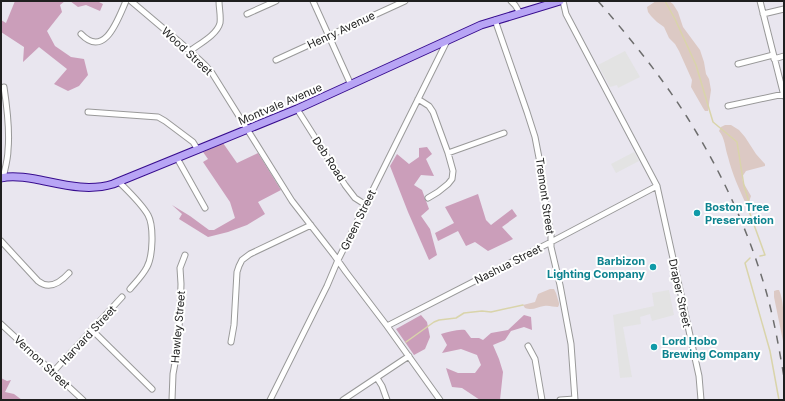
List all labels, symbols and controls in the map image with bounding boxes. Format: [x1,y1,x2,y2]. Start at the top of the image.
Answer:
street label: Henry Avenue [305,8,377,52]
street label: Wood Street [159,24,216,78]
street label: Montvale Avenue [236,80,324,128]
street label: Deb Road [309,134,349,184]
street label: Tremont Street [533,157,557,236]
street label: Green Street [337,187,379,253]
place label: Boston Tree Preservation [705,200,774,227]
marker: Boston Tree Preservation [692,208,702,218]
street label: Nashua Street [472,241,544,287]
place label: Barbizon Lighting Company [547,254,645,281]
street label: Draper Street [666,257,694,329]
marker: Barbizon Lighting Company [648,262,658,272]
street label: Hawley Street [168,290,188,364]
street label: Harvard Street [57,302,119,367]
street label: Vernon Street [11,333,73,392]
place label: Lord Hobo Brewing Company [662,334,761,361]
marker: Lord Hobo Brewing Company [649,342,659,352]

